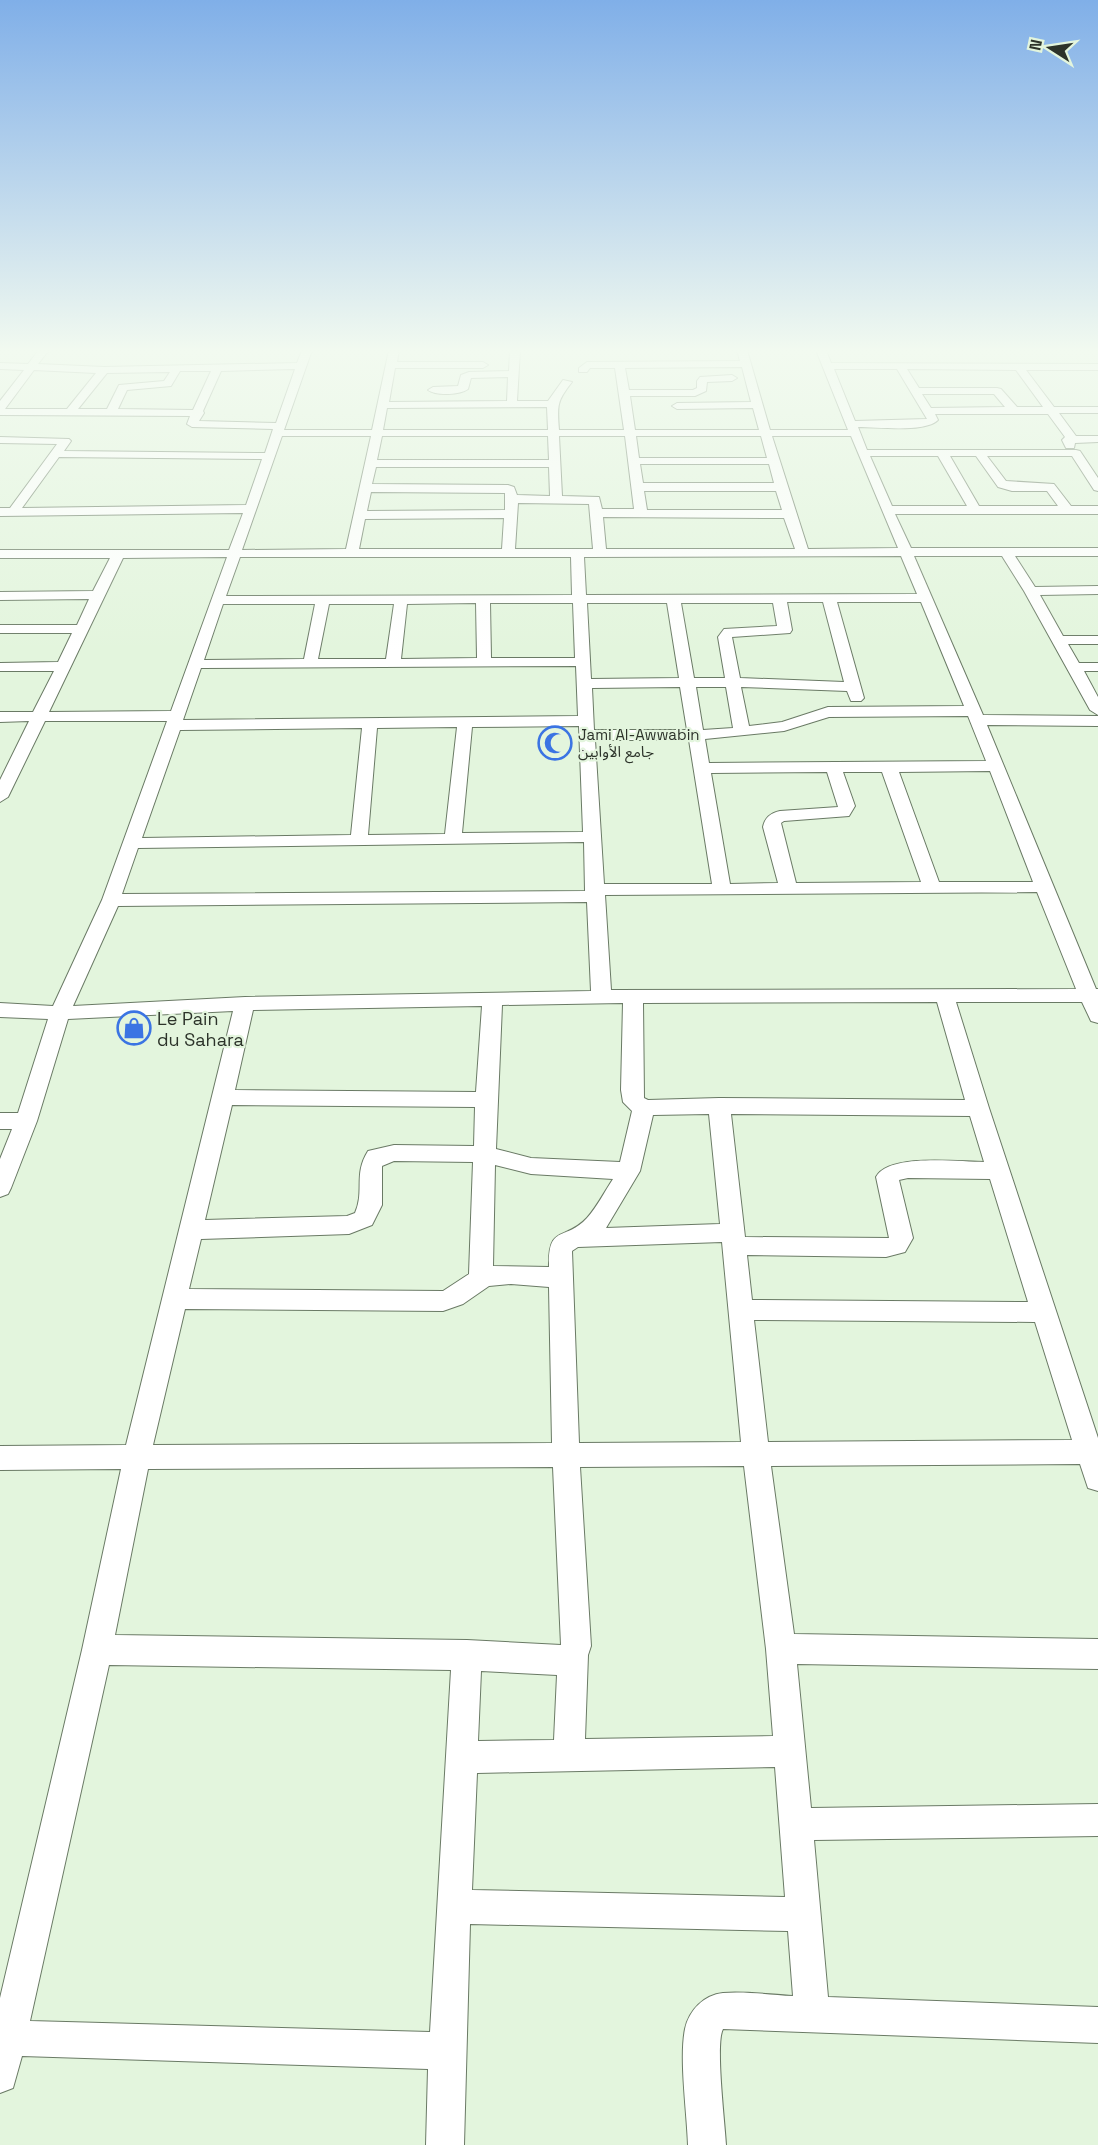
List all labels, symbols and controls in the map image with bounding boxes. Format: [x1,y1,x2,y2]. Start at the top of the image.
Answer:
north arrow [1020,18,1080,78]
text: N [1024,38,1047,52]
mosque icon: Jami Al-Awwabin جامع الأوابين [537,725,573,761]
place label: Jami Al-Awwabin جامع الأوابين [578,725,700,764]
place label: Le Pain du Sahara [157,1007,244,1051]
shop icon: Le Pain du Sahara [116,1010,152,1046]

